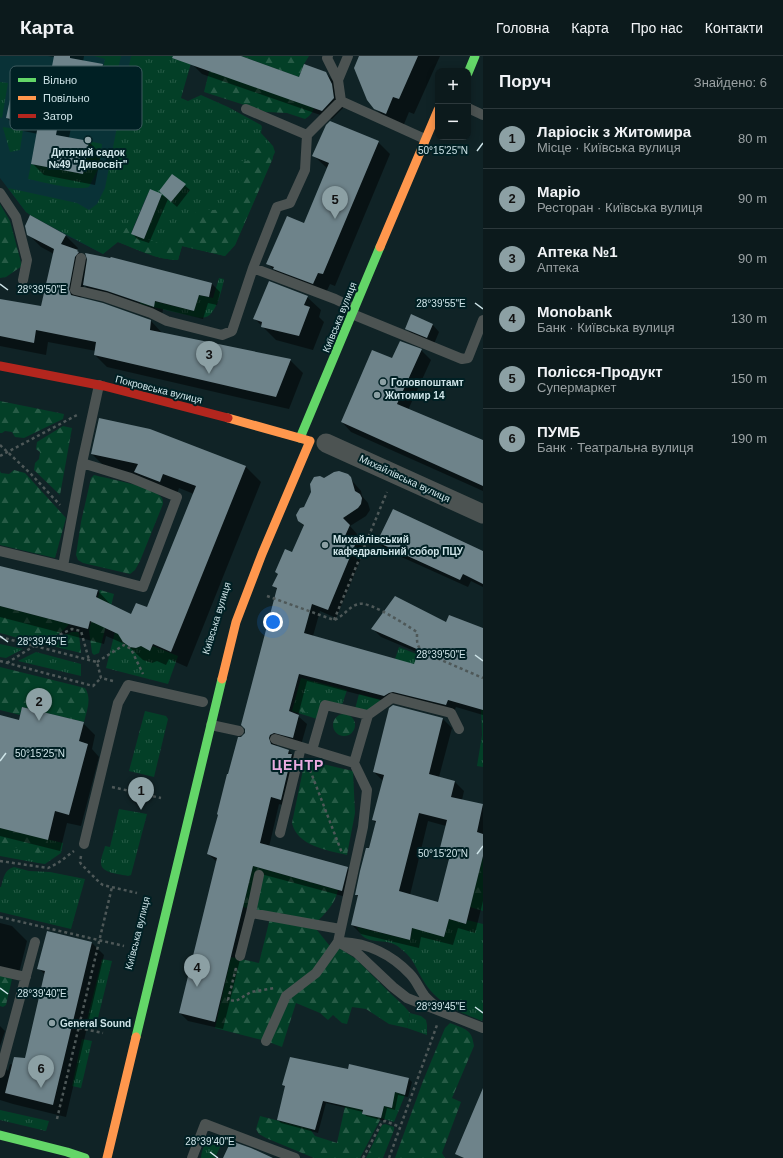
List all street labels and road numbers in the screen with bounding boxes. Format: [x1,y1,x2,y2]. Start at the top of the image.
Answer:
street label: Київська вулиця [320,280,359,354]
street label: Покровська вулиця [114,373,203,406]
street label: Михайлівська вулиця [358,453,452,504]
street label: Київська вулиця [200,581,233,656]
street label: Київська вулиця [123,895,152,971]

